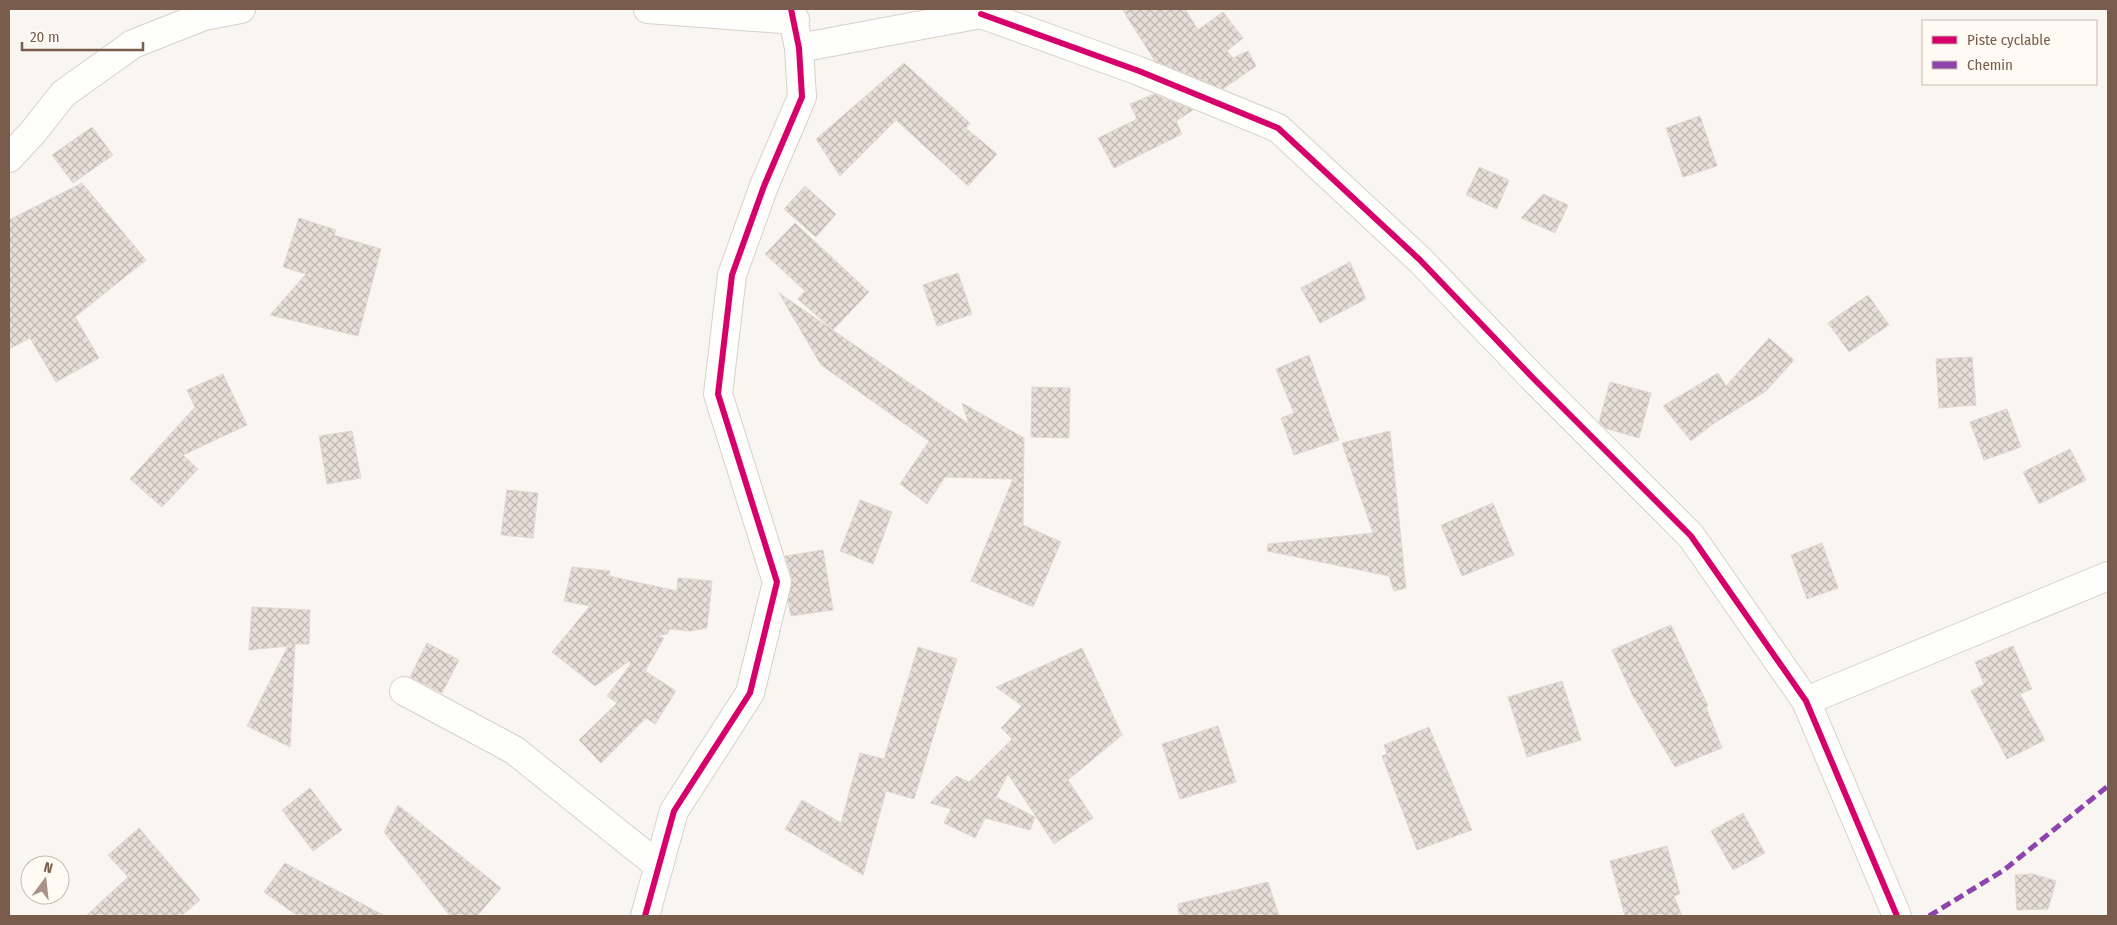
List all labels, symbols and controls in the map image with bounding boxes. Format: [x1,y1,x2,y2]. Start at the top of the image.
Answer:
scale bar [22,20,144,52]
legend [1922,20,2097,85]
text: 20 m [30,28,60,46]
text: Piste cyclable [1967,31,2051,49]
text: Chemin [1967,56,2013,74]
north arrow [20,855,70,905]
text: N [42,859,54,877]

